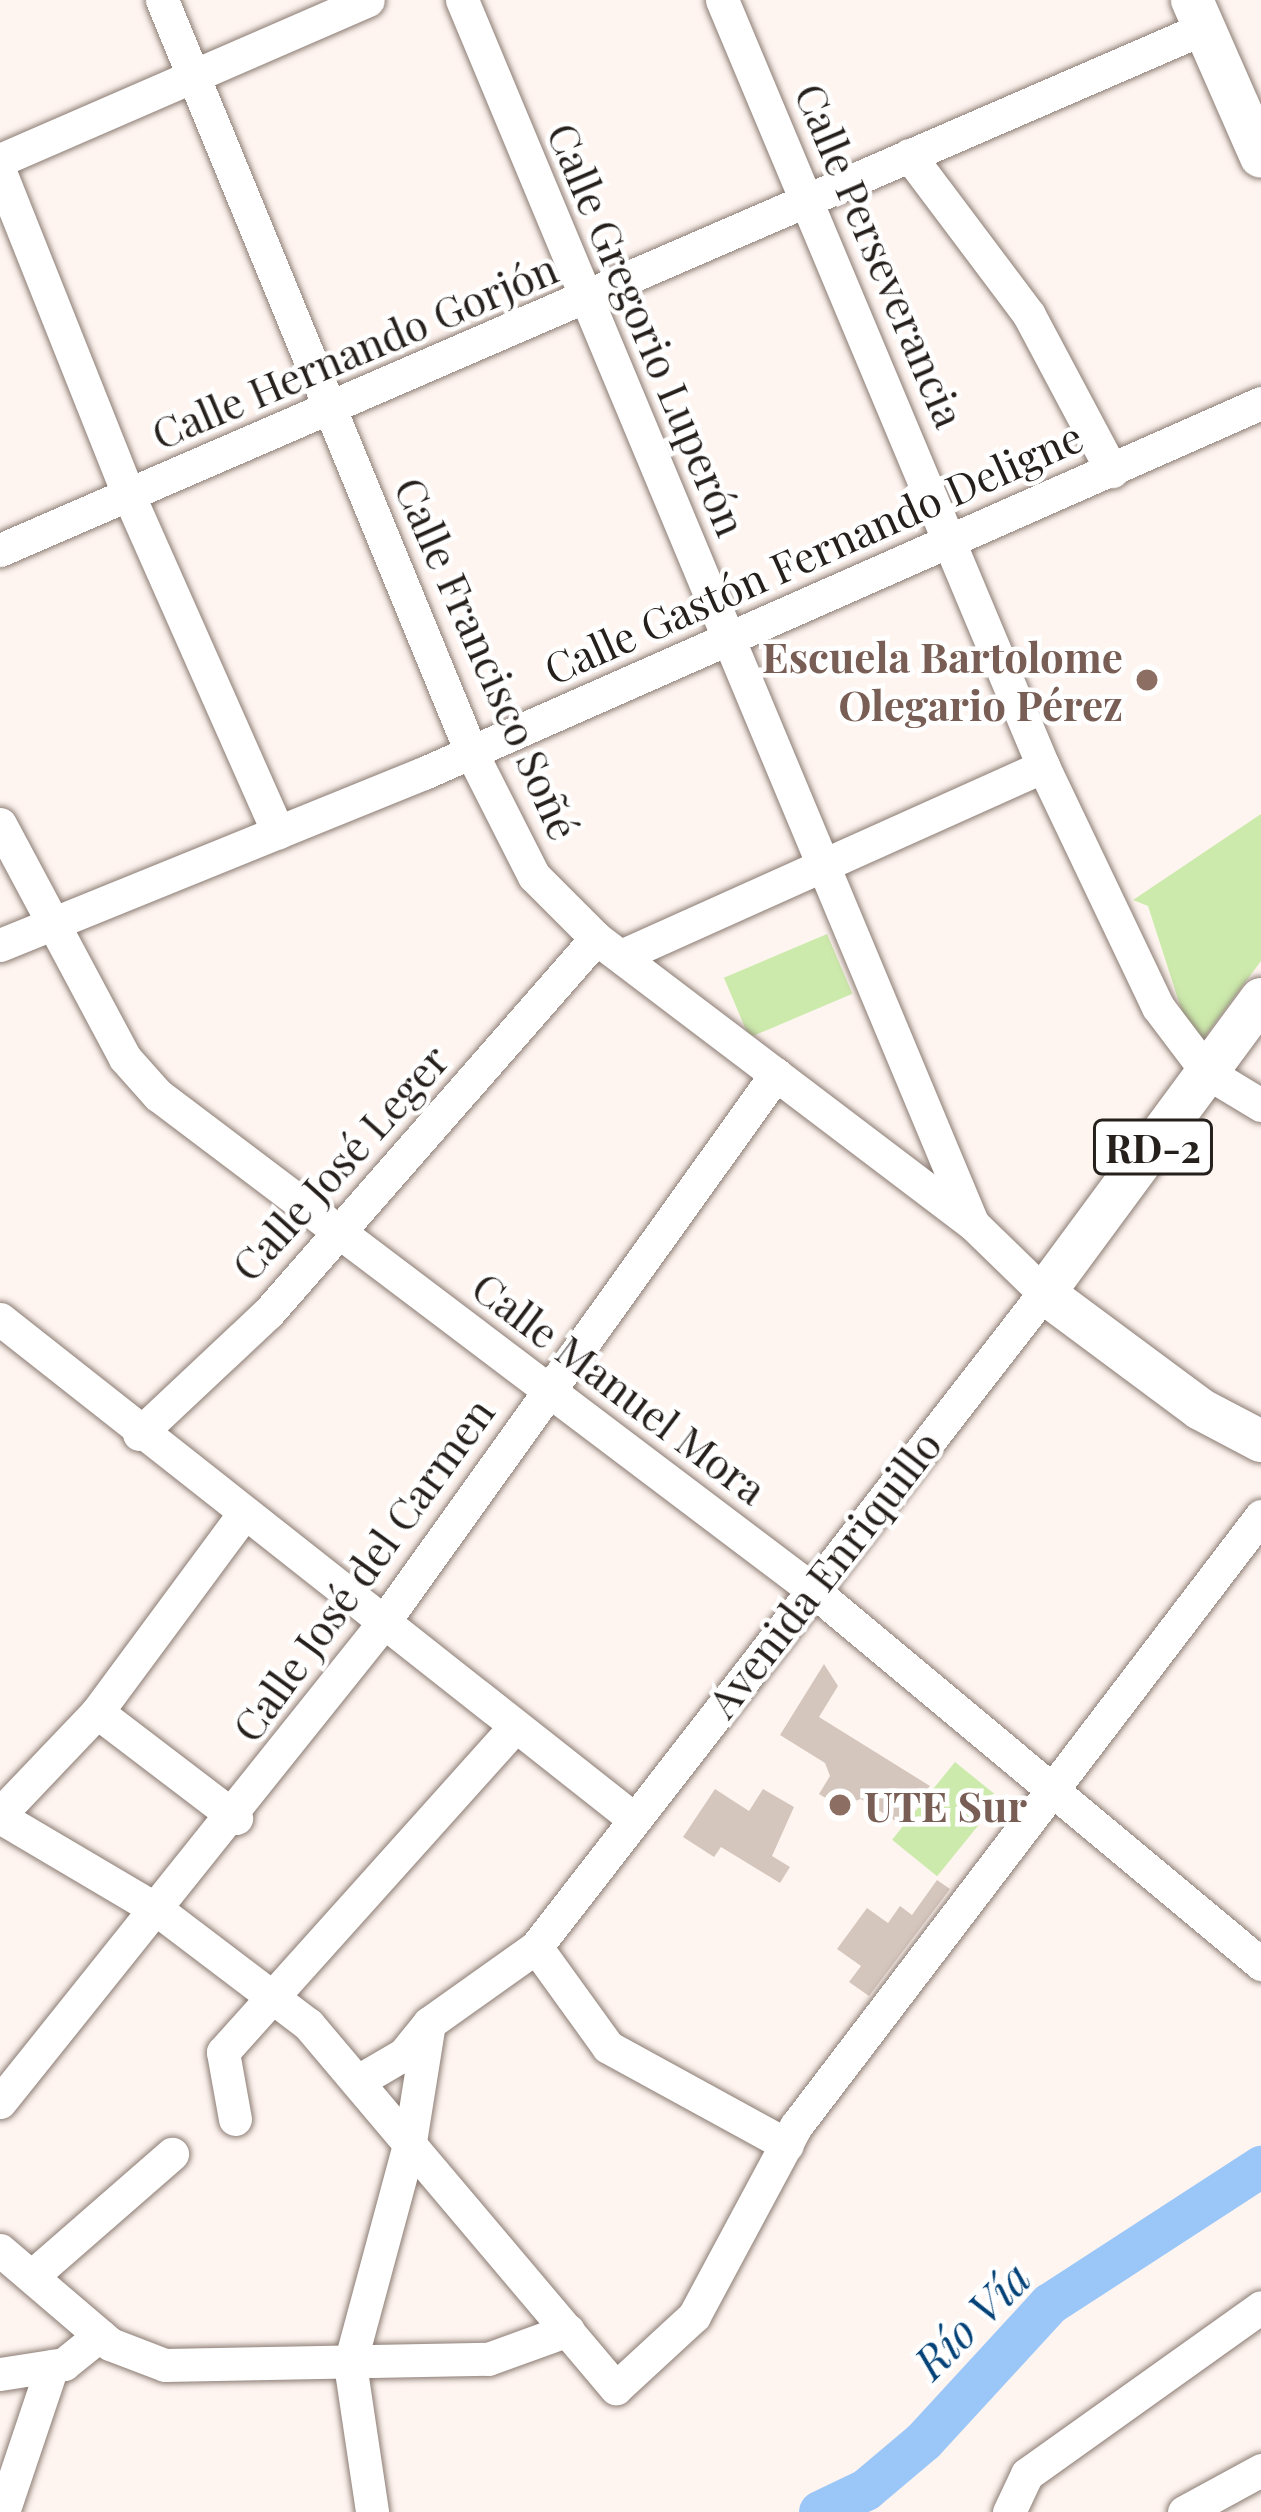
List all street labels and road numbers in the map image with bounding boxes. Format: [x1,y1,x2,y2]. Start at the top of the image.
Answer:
street label: Calle Perseverancia [786,75,976,435]
street label: Calle Gregorio Luperón [538,115,758,543]
street label: Calle Hernando Gorjón [144,242,564,458]
street label: Calle Gastón Fernando Deligne [536,410,1090,694]
street label: Calle Francisco Soñé [385,469,591,847]
street label: Calle José Leger [220,1034,458,1290]
road number: RD-2 [1090,1114,1216,1180]
street label: Calle Manuel Mora [463,1260,777,1514]
street label: Calle José del Carmen [221,1388,503,1750]
street label: Avenida Enriquillo [696,1420,950,1726]

